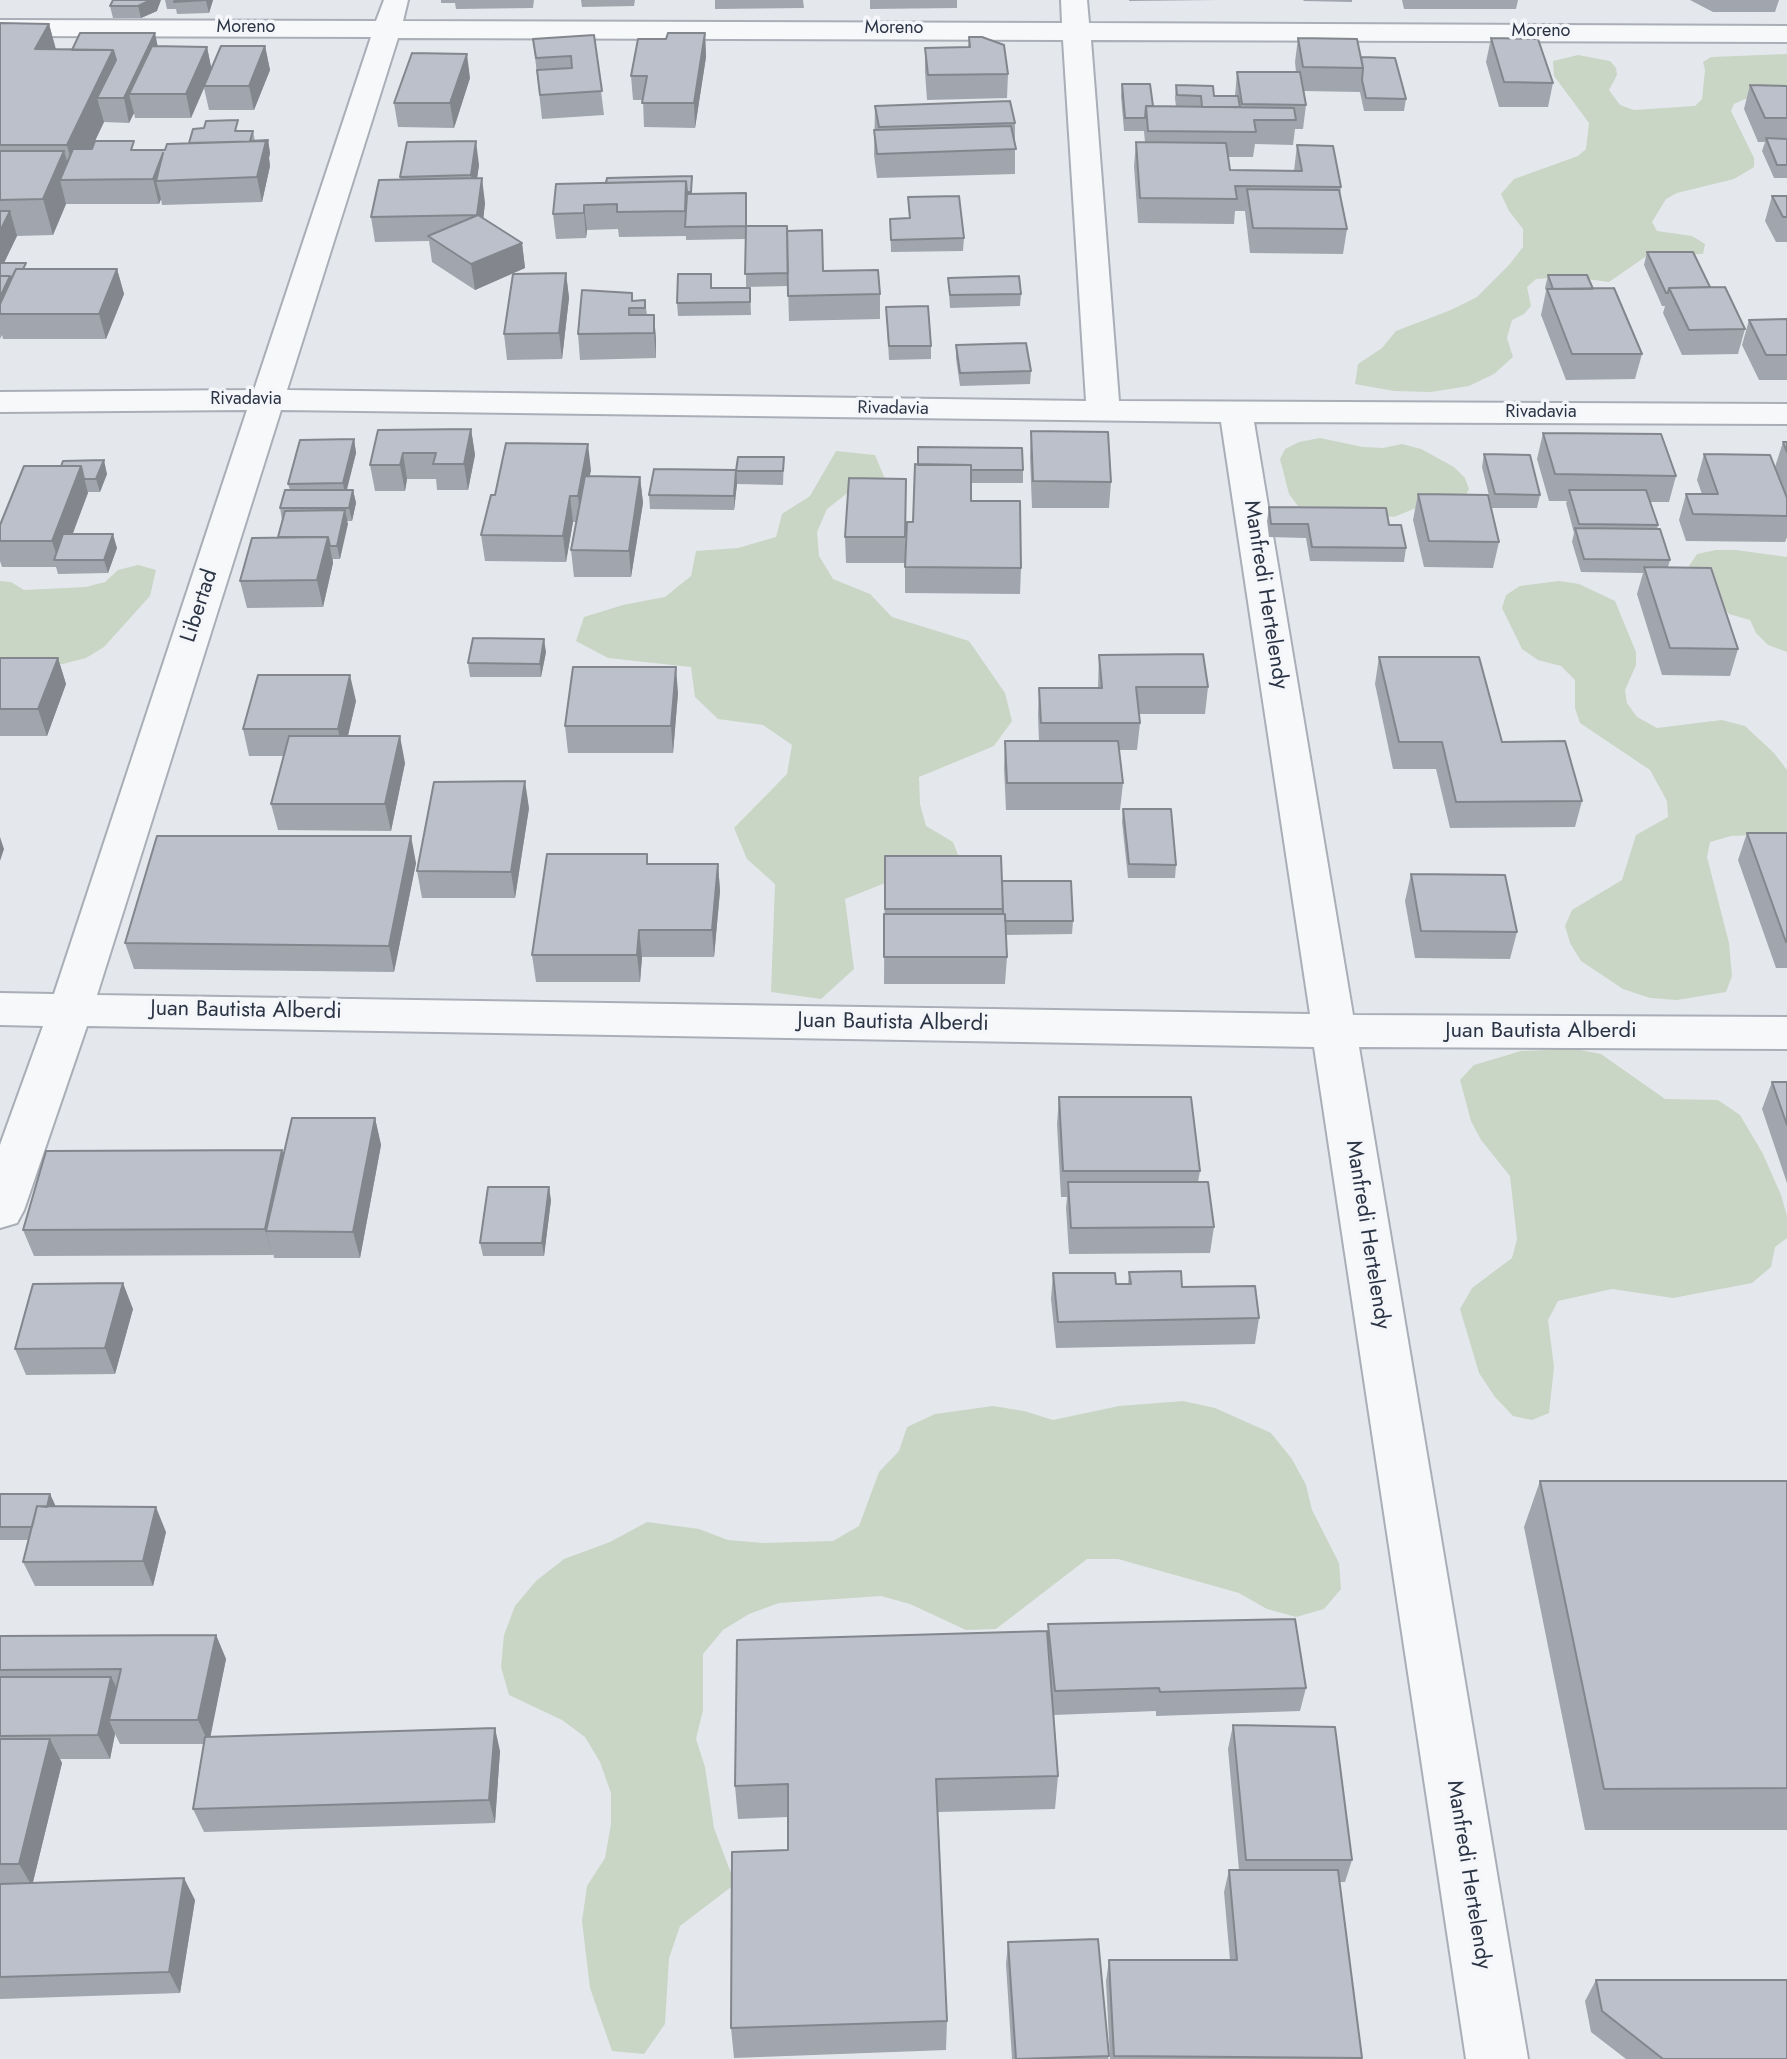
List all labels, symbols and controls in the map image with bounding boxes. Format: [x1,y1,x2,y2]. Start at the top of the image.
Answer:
street label: Moreno [217,17,275,39]
street label: Moreno [865,18,923,40]
street label: Moreno [1512,21,1570,43]
street label: Rivadavia [210,389,282,411]
street label: Rivadavia [857,398,929,420]
street label: Rivadavia [1505,402,1577,424]
street label: Manfredi Hertelendy [1237,499,1293,691]
street label: Libertad [176,566,224,646]
street label: Juan Bautista Alberdi [150,996,342,1026]
street label: Juan Bautista Alberdi [797,1008,989,1038]
street label: Juan Bautista Alberdi [1445,1019,1637,1045]
street label: Manfredi Hertelendy [1339,1139,1395,1331]
street label: Manfredi Hertelendy [1440,1779,1496,1971]

